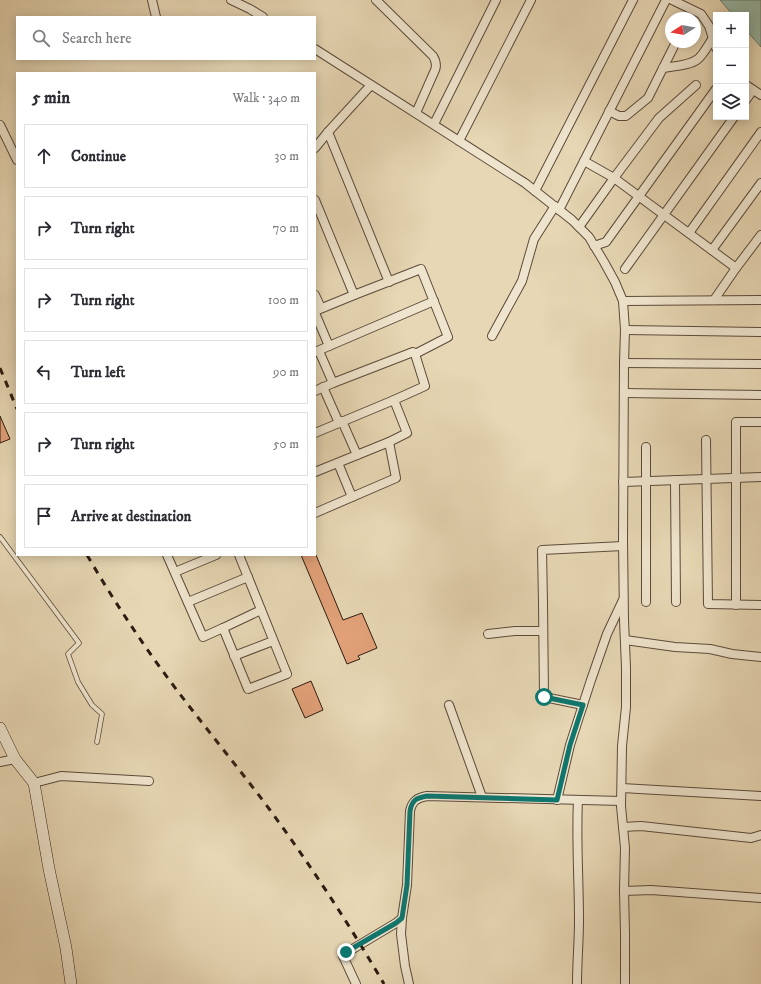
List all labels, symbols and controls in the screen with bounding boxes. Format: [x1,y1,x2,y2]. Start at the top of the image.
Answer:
north arrow [665,12,701,48]
map controls [713,12,749,120]
button: + [713,12,749,48]
search box [16,16,316,60]
icon: search [30,27,52,49]
text: Search here [62,29,131,48]
button: − [713,48,749,84]
button: layers [713,84,749,120]
text: 5 min [32,87,70,109]
text: Walk · 340 m [232,90,300,106]
icon: ahead [33,145,55,167]
text: Continue [71,147,126,166]
text: 30 m [275,148,299,164]
icon: right [33,217,55,239]
text: Turn right [71,219,134,238]
text: 70 m [273,220,299,236]
icon: right [33,289,55,311]
text: Turn right [71,291,134,310]
text: 100 m [268,292,299,308]
icon: left [33,361,55,383]
text: Turn left [71,363,125,382]
text: 90 m [273,364,299,380]
icon: right [33,433,55,455]
text: Turn right [71,435,134,454]
text: 50 m [273,436,299,452]
icon: arrive [33,505,55,527]
text: Arrive at destination [71,507,191,526]
route start [535,688,553,706]
route end [337,943,355,961]

